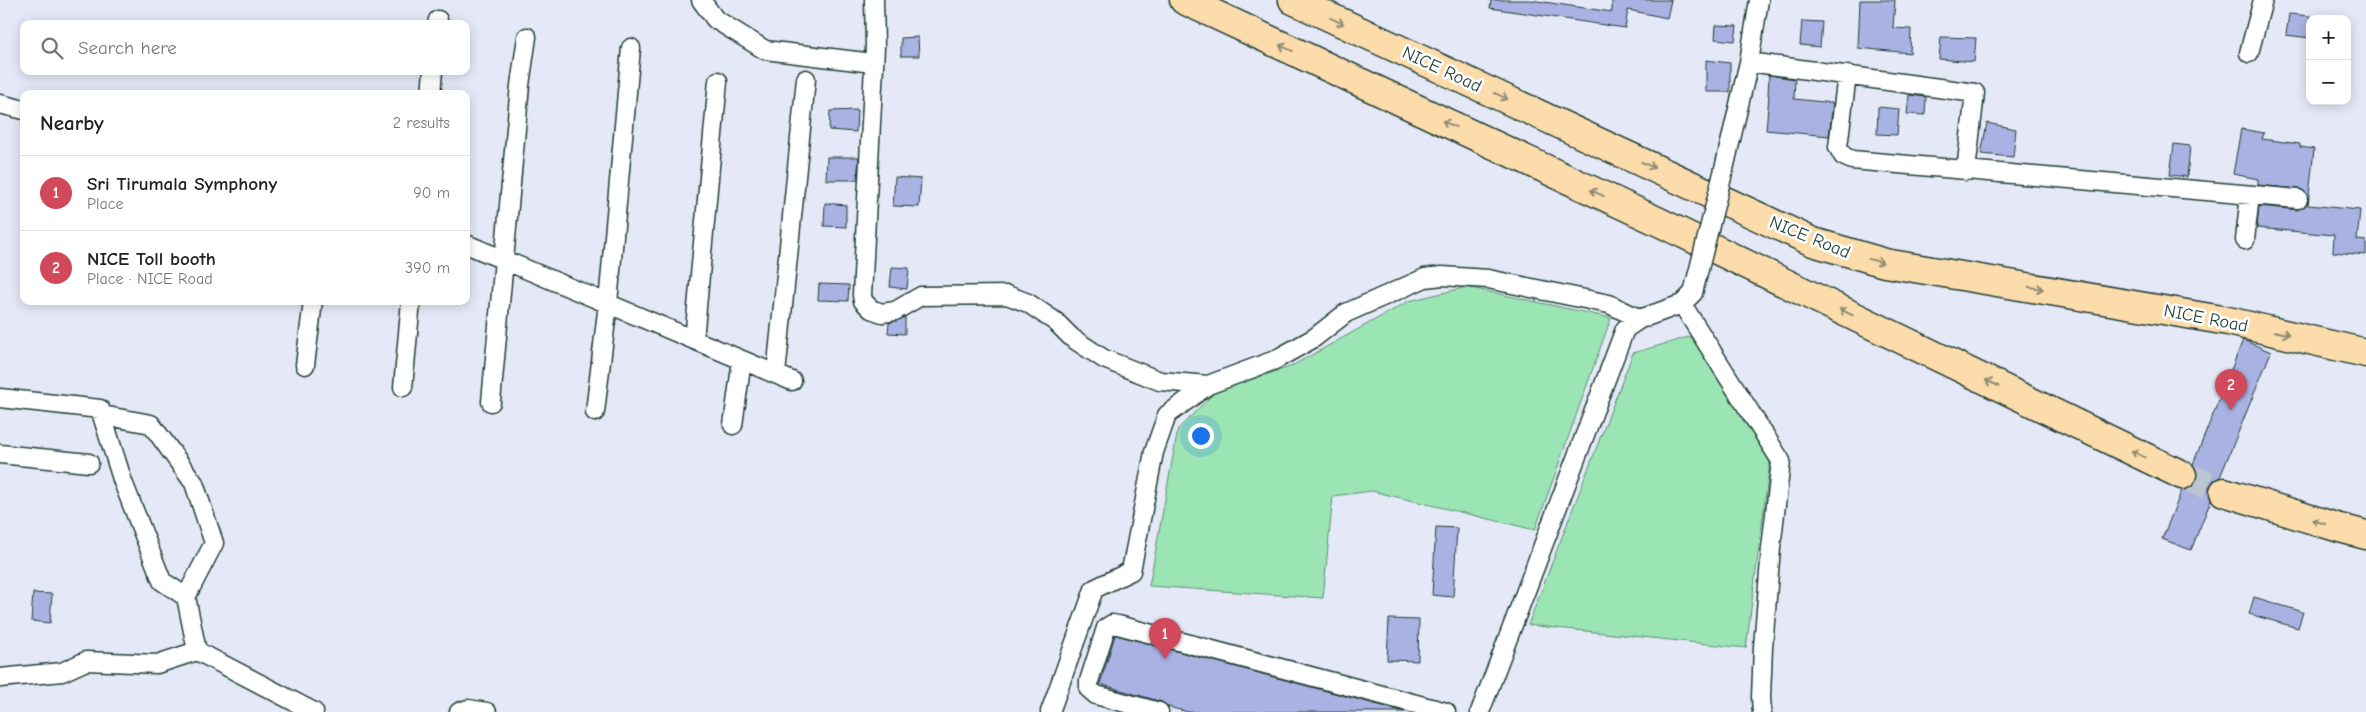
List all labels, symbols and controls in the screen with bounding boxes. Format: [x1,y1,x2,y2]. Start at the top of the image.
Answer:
map controls [2306,15,2351,105]
button: + [2306,15,2351,60]
one-way arrow [1330,16,1345,26]
search box [20,20,470,75]
icon: search [38,34,66,62]
text: Search here [78,37,177,59]
street label: NICE Road [1399,42,1485,97]
one-way arrow [1279,43,1294,52]
button: − [2306,60,2351,105]
one-way arrow [1493,92,1508,102]
text: Nearby [40,111,104,135]
text: 2 results [393,114,450,132]
one-way arrow [1442,119,1457,129]
one-way arrow [1640,161,1655,170]
text: Sri Tirumala Symphony [87,173,277,195]
text: 1 [53,184,59,202]
text: 90 m [413,184,450,202]
one-way arrow [1590,187,1605,197]
text: Place [87,195,123,213]
street label: NICE Road [1766,212,1853,263]
text: NICE Toll booth [87,248,216,270]
one-way arrow [1868,257,1884,266]
text: 2 [52,259,60,277]
text: 390 m [405,259,450,277]
text: Place · NICE Road [87,270,213,288]
one-way arrow [2028,284,2044,294]
street label: NICE Road [2162,300,2250,337]
one-way arrow [1839,307,1854,317]
one-way arrow [2274,329,2290,338]
pin: 2 [2215,369,2247,410]
one-way arrow [1985,378,2000,387]
your location [1188,423,1214,449]
one-way arrow [2131,449,2146,458]
one-way arrow [2312,517,2327,526]
pin: 1 [1149,618,1181,659]

